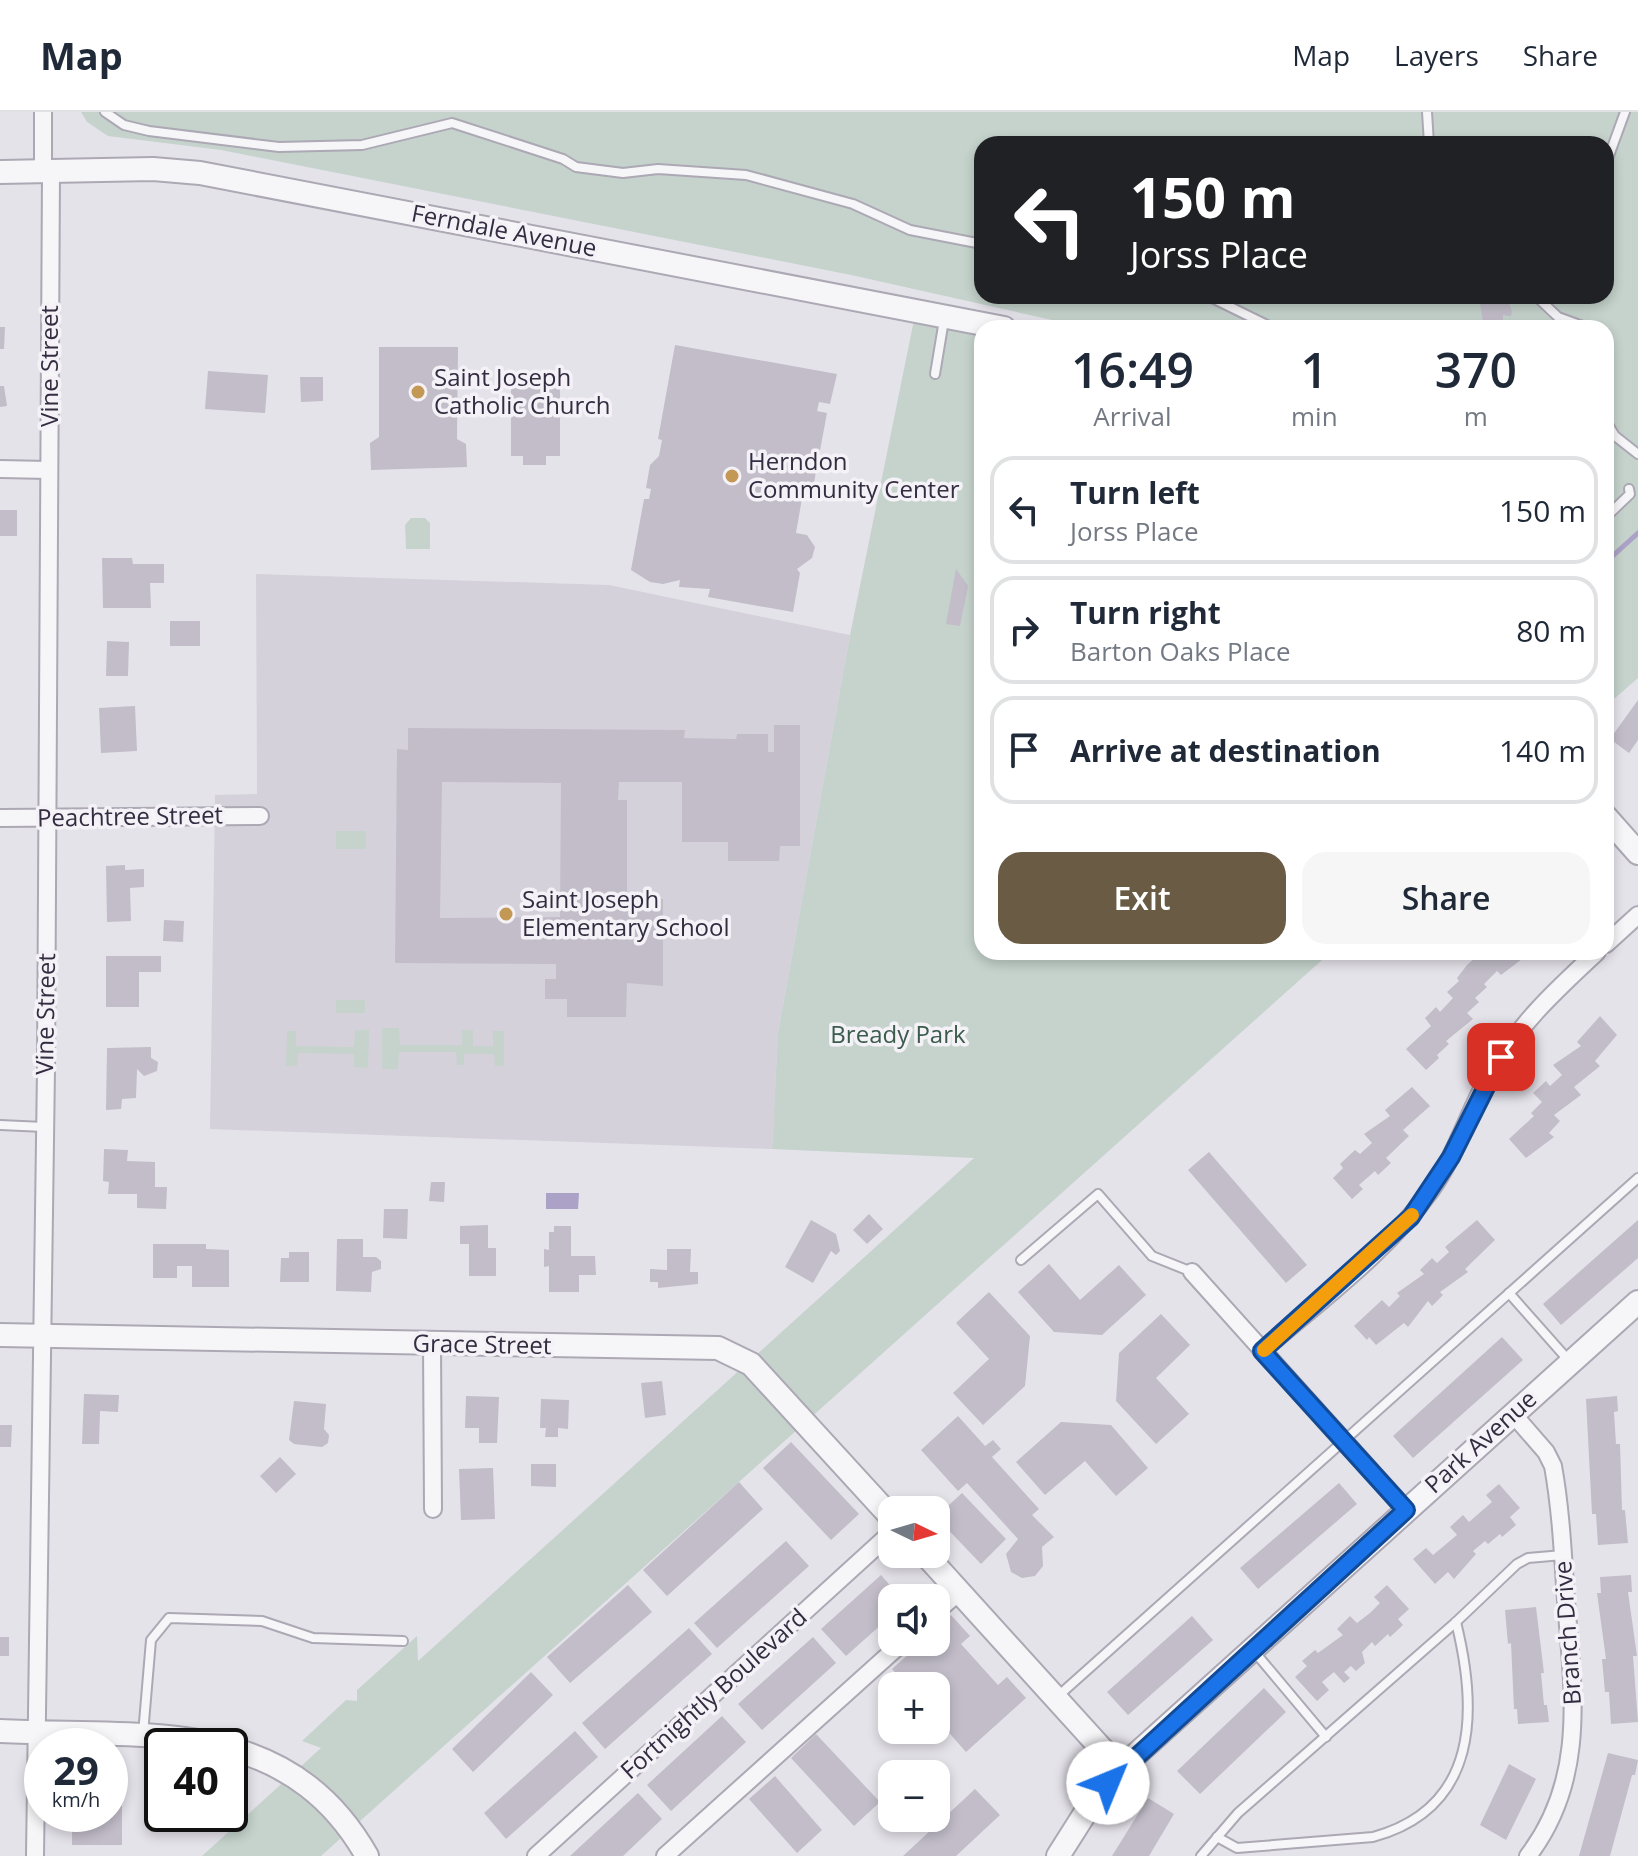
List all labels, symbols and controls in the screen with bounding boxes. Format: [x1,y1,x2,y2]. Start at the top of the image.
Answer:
text: Map [40,29,123,81]
text: Map [1292,36,1350,74]
text: Layers [1394,36,1479,74]
text: Share [1523,36,1598,74]
text: 150 m [1130,158,1296,234]
icon: left [998,168,1102,272]
street label: Ferndale Avenue [409,195,600,264]
text: Jorss Place [1130,230,1308,279]
street label: Vine Street [32,305,65,427]
text: 16:49 [1071,337,1194,402]
text: 1 [1301,337,1328,402]
text: 370 [1435,337,1517,402]
place label: Saint Joseph Catholic Church [434,360,611,421]
marker: Saint Joseph Catholic Church [409,383,427,401]
text: Arrival [1093,398,1172,434]
text: min [1291,398,1338,434]
text: m [1464,398,1488,434]
place label: Herndon Community Center [748,444,960,505]
marker: Herndon Community Center [723,467,741,485]
text: Turn left [1070,472,1200,513]
icon: left [1002,488,1046,532]
text: 150 m [1499,490,1586,531]
text: Jorss Place [1070,513,1199,549]
text: Turn right [1070,592,1221,633]
icon: right [1002,608,1046,652]
text: 80 m [1516,610,1586,651]
text: Barton Oaks Place [1070,633,1291,669]
icon: arrive [1002,728,1046,772]
text: Arrive at destination [1070,730,1381,771]
text: 140 m [1499,730,1586,771]
street label: Peachtree Street [37,797,223,834]
button: Exit [998,852,1286,944]
button: Share [1302,852,1590,944]
place label: Saint Joseph Elementary School [522,882,730,943]
marker: Saint Joseph Elementary School [497,905,515,923]
street label: Vine Street [27,953,62,1075]
park label: Bready Park [830,1017,966,1050]
pin [1467,1023,1535,1091]
icon: arrive [1479,1035,1523,1079]
street label: Grace Street [412,1326,552,1361]
street label: Park Avenue [1417,1382,1543,1500]
north arrow [878,1496,950,1568]
map controls [878,1496,950,1832]
street label: Branch Drive [1545,1560,1588,1706]
button: sound [878,1584,950,1656]
street label: Fortnightly Boulevard [613,1600,813,1786]
button: + [878,1672,950,1744]
speed limit sign: 40 [144,1728,248,1832]
position arrow [1066,1741,1150,1825]
text: 29 [53,1742,99,1797]
button: − [878,1760,950,1832]
text: km/h [52,1786,100,1813]

